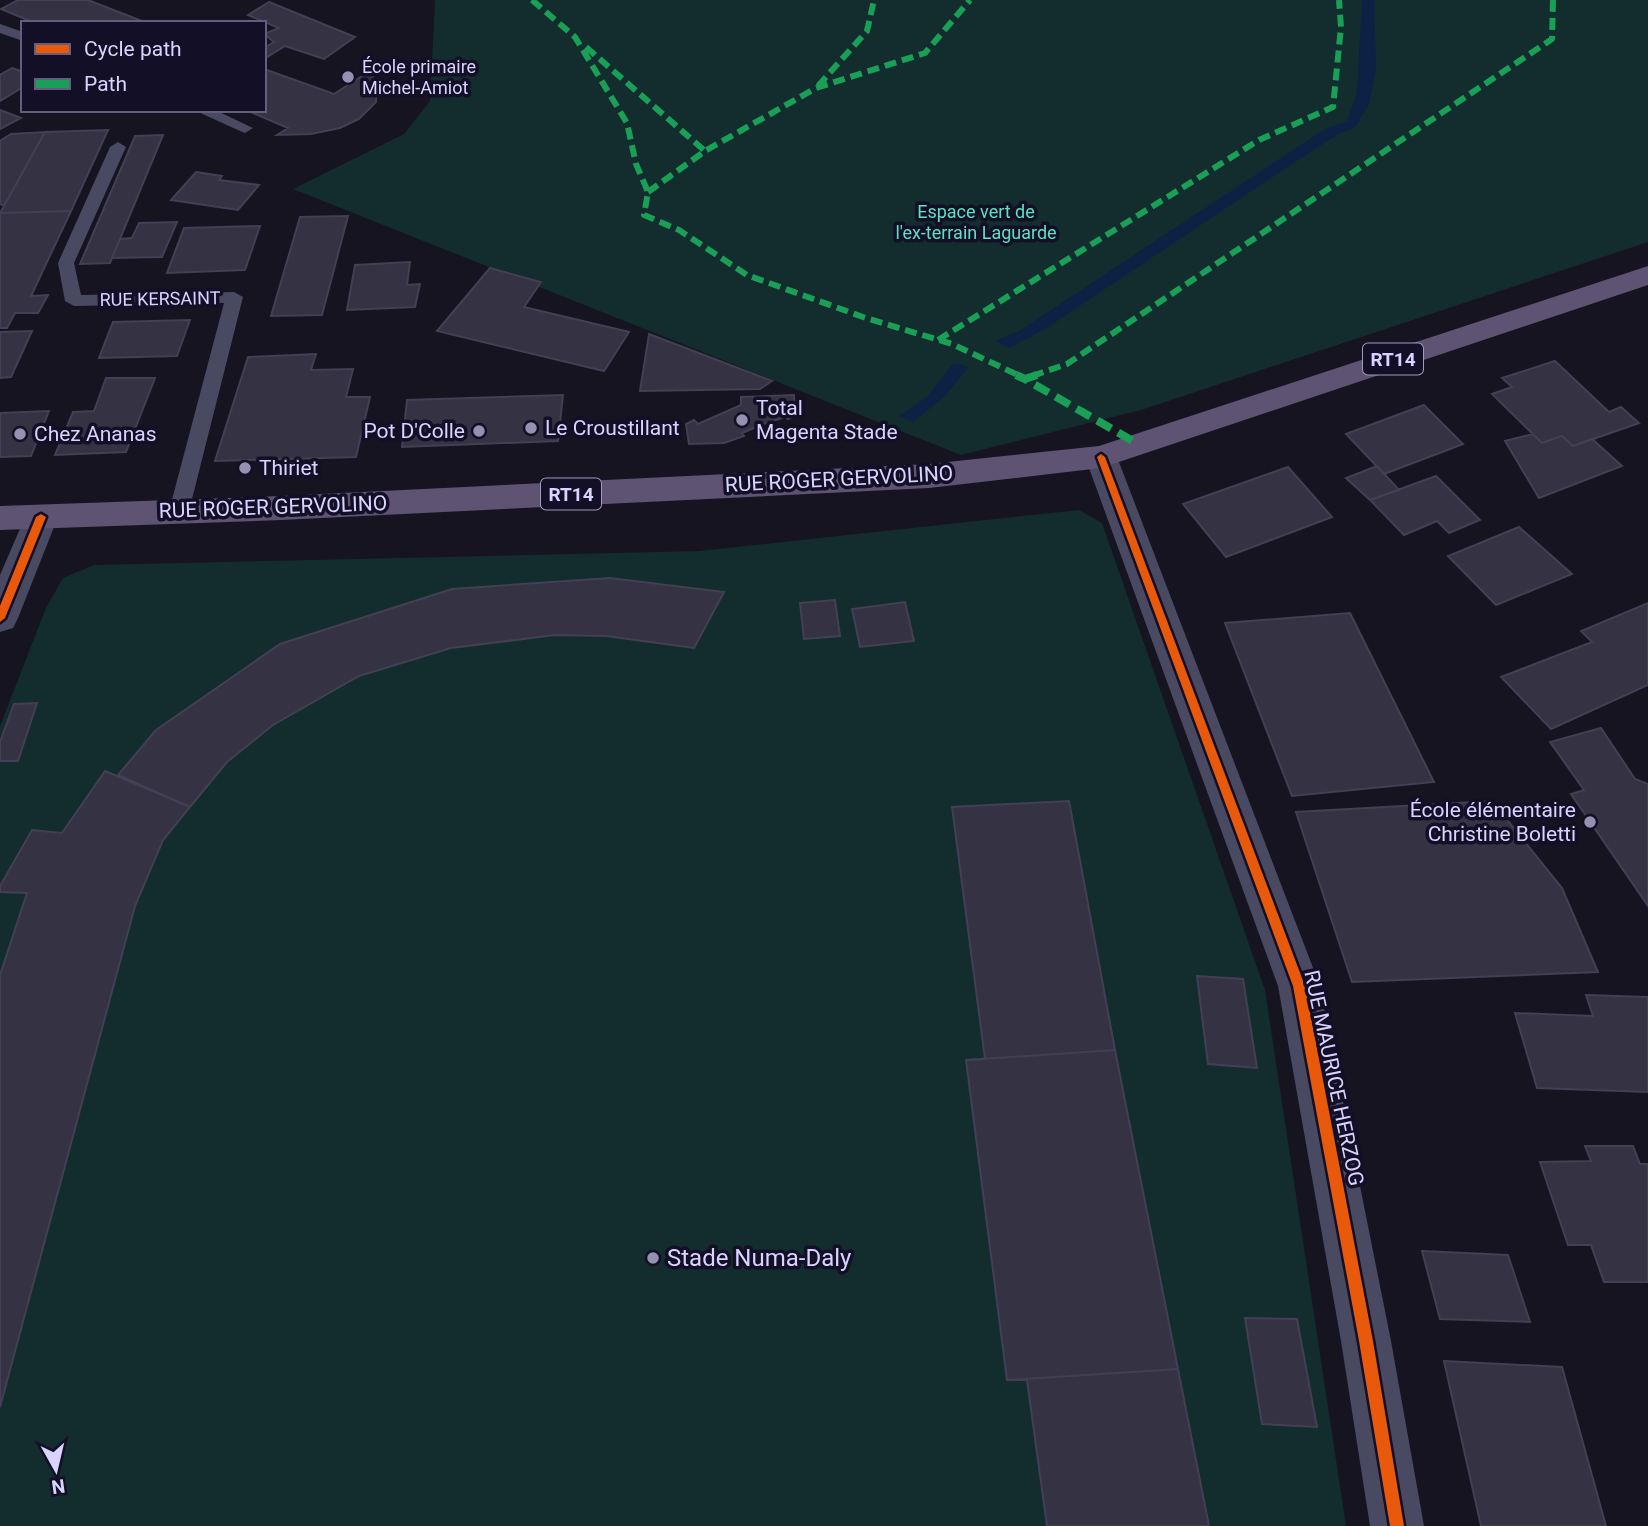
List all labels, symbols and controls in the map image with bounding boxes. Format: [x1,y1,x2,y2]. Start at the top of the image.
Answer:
legend [21,21,266,112]
text: Cycle path [84,37,182,61]
place label: École primaire Michel-Amiot [362,56,476,98]
marker: École primaire Michel-Amiot [340,69,356,85]
text: Path [84,72,127,96]
park label: Espace vert de l'ex-terrain Laguarde [895,201,1057,243]
street label: RUE KERSAINT [99,287,221,310]
road number: RT14 [1363,344,1423,374]
place label: Total Magenta Stade [756,396,898,444]
marker: Total Magenta Stade [734,412,750,428]
place label: Le Croustillant [545,416,680,440]
place label: Pot D'Colle [363,419,465,443]
marker: Le Croustillant [523,420,539,436]
place label: Chez Ananas [34,422,157,446]
marker: Pot D'Colle [471,423,487,439]
marker: Chez Ananas [12,426,28,442]
place label: Thiriet [259,456,319,480]
marker: Thiriet [237,460,253,476]
street label: RUE ROGER GERVOLINO [724,461,954,497]
road number: RT14 [541,478,601,509]
street label: RUE ROGER GERVOLINO [158,491,388,523]
place label: École élémentaire Christine Boletti [1410,798,1576,846]
marker: École élémentaire Christine Boletti [1582,814,1598,830]
street label: RUE MAURICE HERZOG [1299,968,1369,1188]
place label: Stade Numa-Daly [667,1244,852,1272]
marker: Stade Numa-Daly [645,1250,661,1266]
north arrow [21,1435,91,1505]
text: N [50,1474,67,1499]

